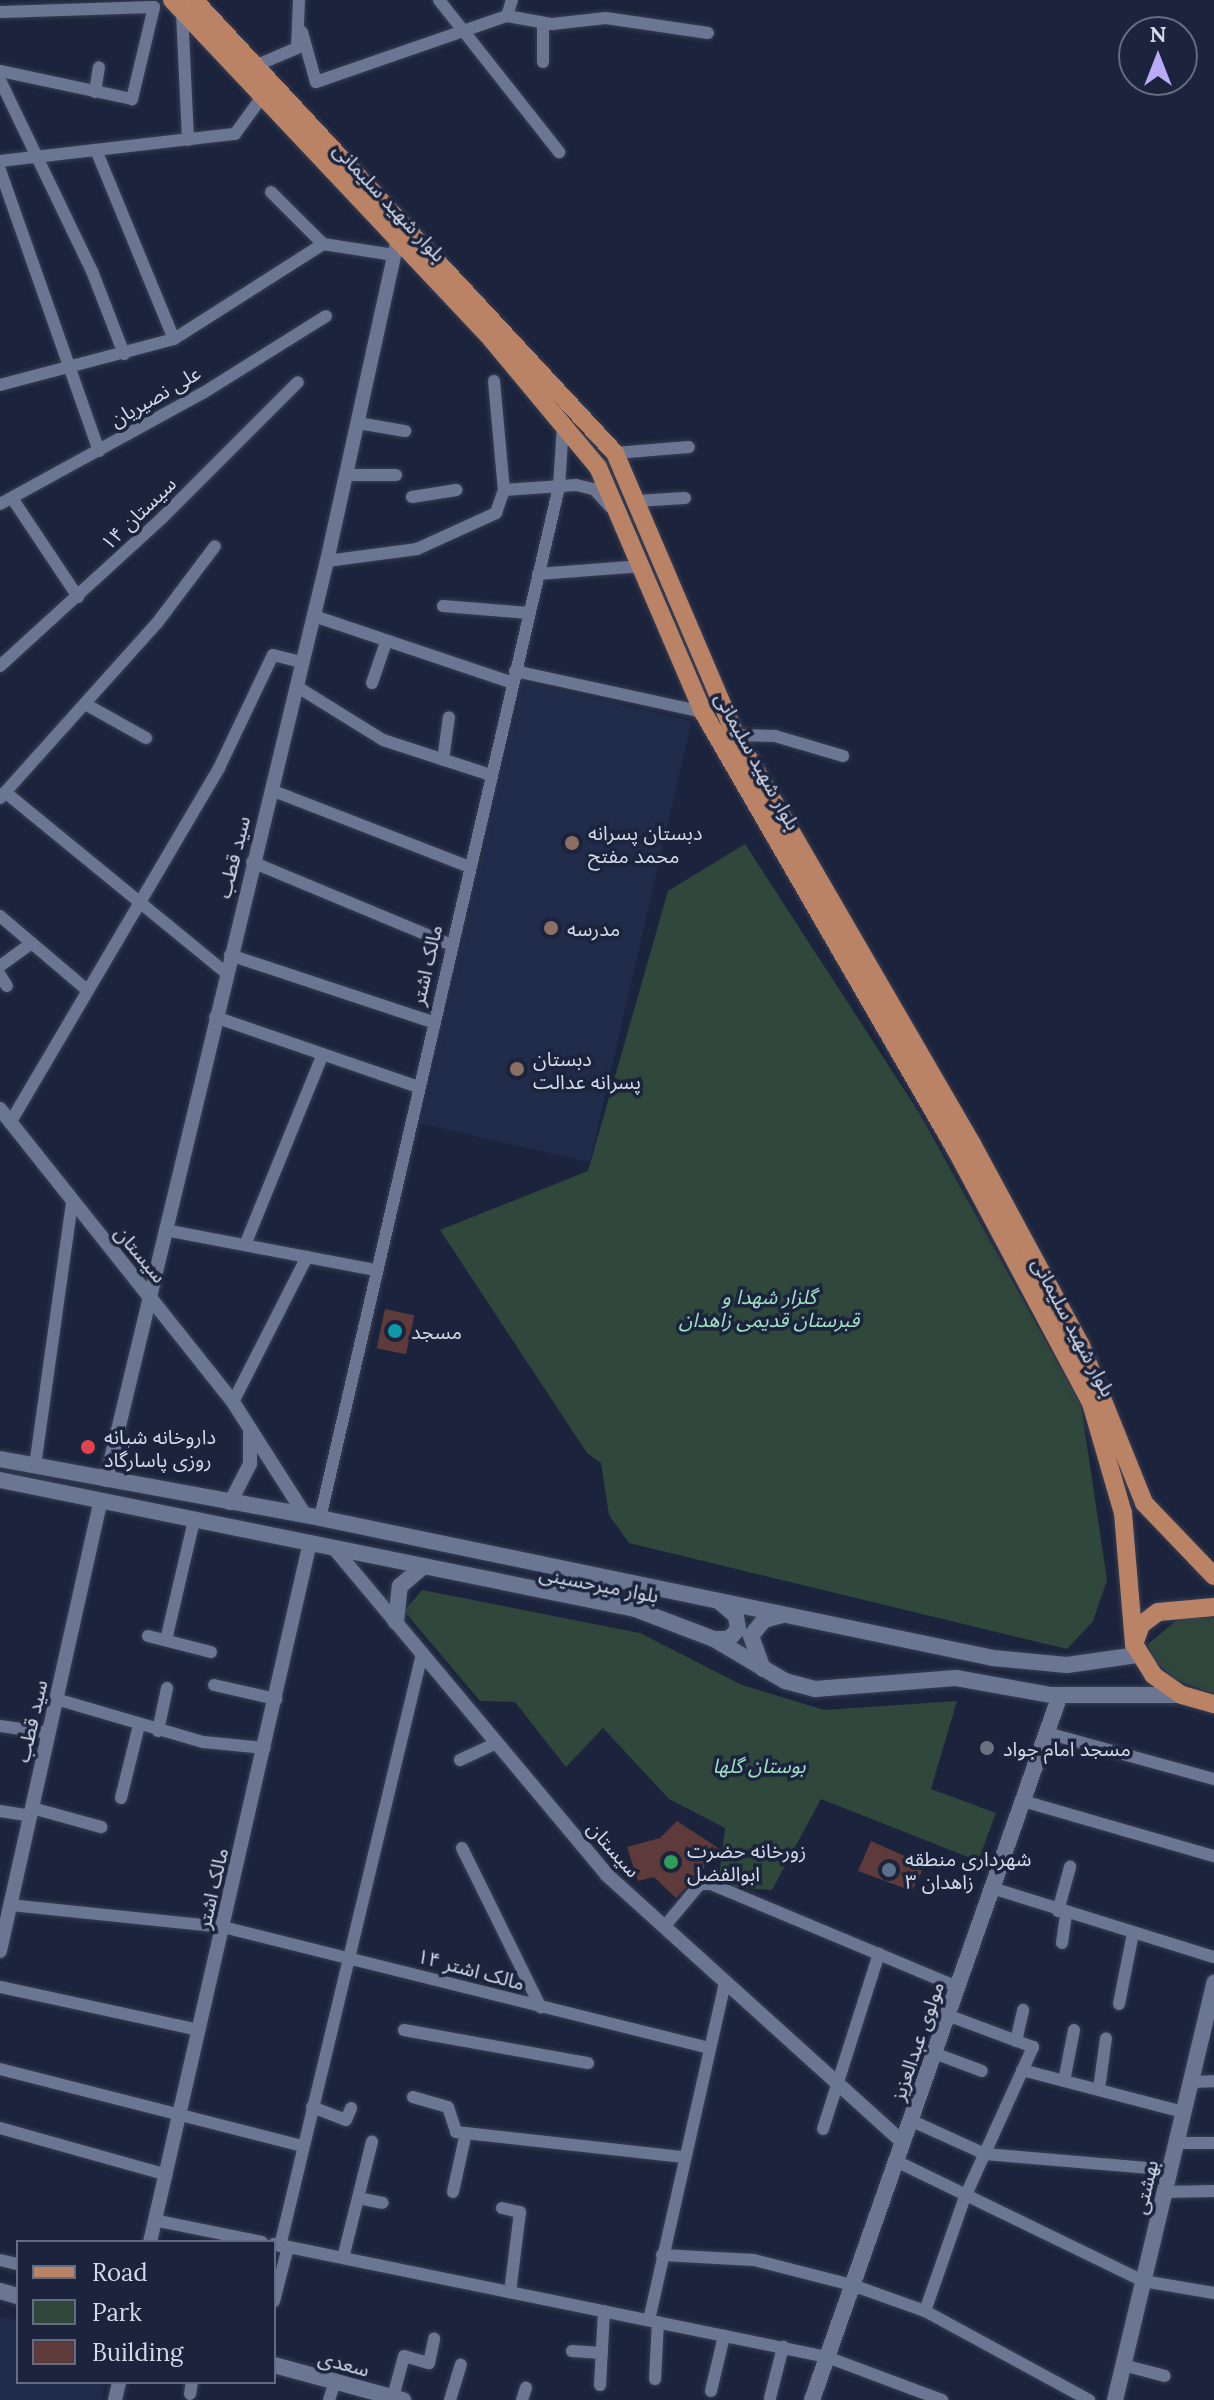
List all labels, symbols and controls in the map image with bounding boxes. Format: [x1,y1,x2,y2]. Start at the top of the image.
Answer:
north arrow [1118,16,1198,96]
text: N [1149,20,1167,48]
street label: بلوار شهید سلیمانی [329,138,451,266]
street label: علی نصیریان [105,360,205,432]
street label: سیستان ۱۴ [95,471,181,555]
street label: بلوار شهید سلیمانی [710,688,806,834]
street label: سید قطب [211,813,255,901]
place label: دبستان پسرانه محمد مفتح [588,820,702,867]
marker: دبستان پسرانه محمد مفتح [563,834,581,852]
place label: مدرسه [567,916,620,940]
marker: مدرسه [542,919,560,937]
street label: مالک اشتر [405,922,447,1008]
place label: دبستان پسرانه عدالت [533,1046,641,1093]
marker: دبستان پسرانه عدالت [508,1060,526,1078]
street label: سیستان [110,1221,172,1287]
street label: بلوار شهید سلیمانی [1027,1253,1121,1401]
park label: گلزار شهدا و قبرستان قدیمی زاهدان [679,1285,859,1332]
place label: مسجد [411,1319,462,1343]
marker: مسجد [386,1322,404,1340]
place label: داروخانه شبانه روزی پاسارگاد [104,1424,216,1471]
marker: داروخانه شبانه روزی پاسارگاد [79,1438,97,1456]
street label: بلوار میرحسینی [537,1561,661,1607]
street label: سید قطب [10,1677,52,1765]
place label: مسجد امام جواد [1003,1736,1131,1760]
marker: مسجد امام جواد [978,1739,996,1757]
park label: بوستان گلها [713,1753,805,1777]
street label: سیستان [583,1816,645,1882]
place label: زورخانه حضرت ابوالفضل [687,1838,806,1885]
street label: مالک اشتر [191,1845,233,1931]
place label: شهرداری منطقه ۳ زاهدان [905,1846,1031,1893]
marker: زورخانه حضرت ابوالفضل [662,1853,680,1871]
marker: شهرداری منطقه ۳ زاهدان [880,1861,898,1879]
street label: مالک اشتر ۱۴ [415,1943,527,1995]
street label: مولوی عبدالعزیز [885,1978,949,2104]
street label: بهشتی [1127,2158,1163,2216]
legend [16,2240,276,2384]
text: Road [92,2257,148,2288]
text: Park [92,2297,142,2328]
text: Building [92,2337,183,2368]
street label: سعدی [316,2345,372,2381]

